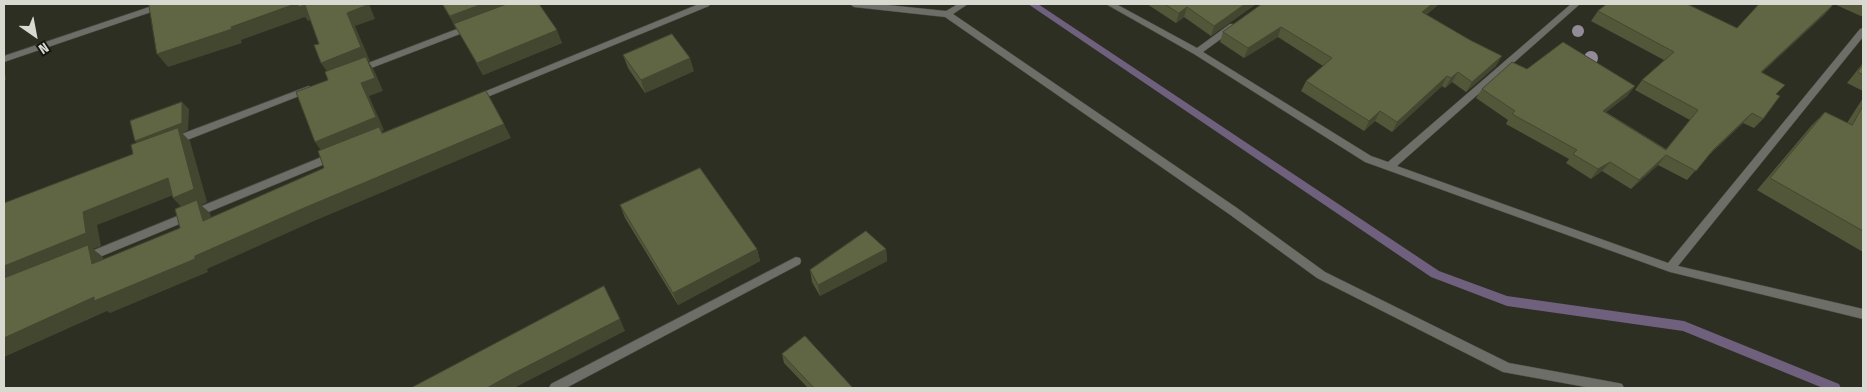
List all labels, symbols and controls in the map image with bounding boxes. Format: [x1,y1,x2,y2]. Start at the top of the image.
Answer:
north arrow [10,10,60,60]
text: N [35,39,52,57]

